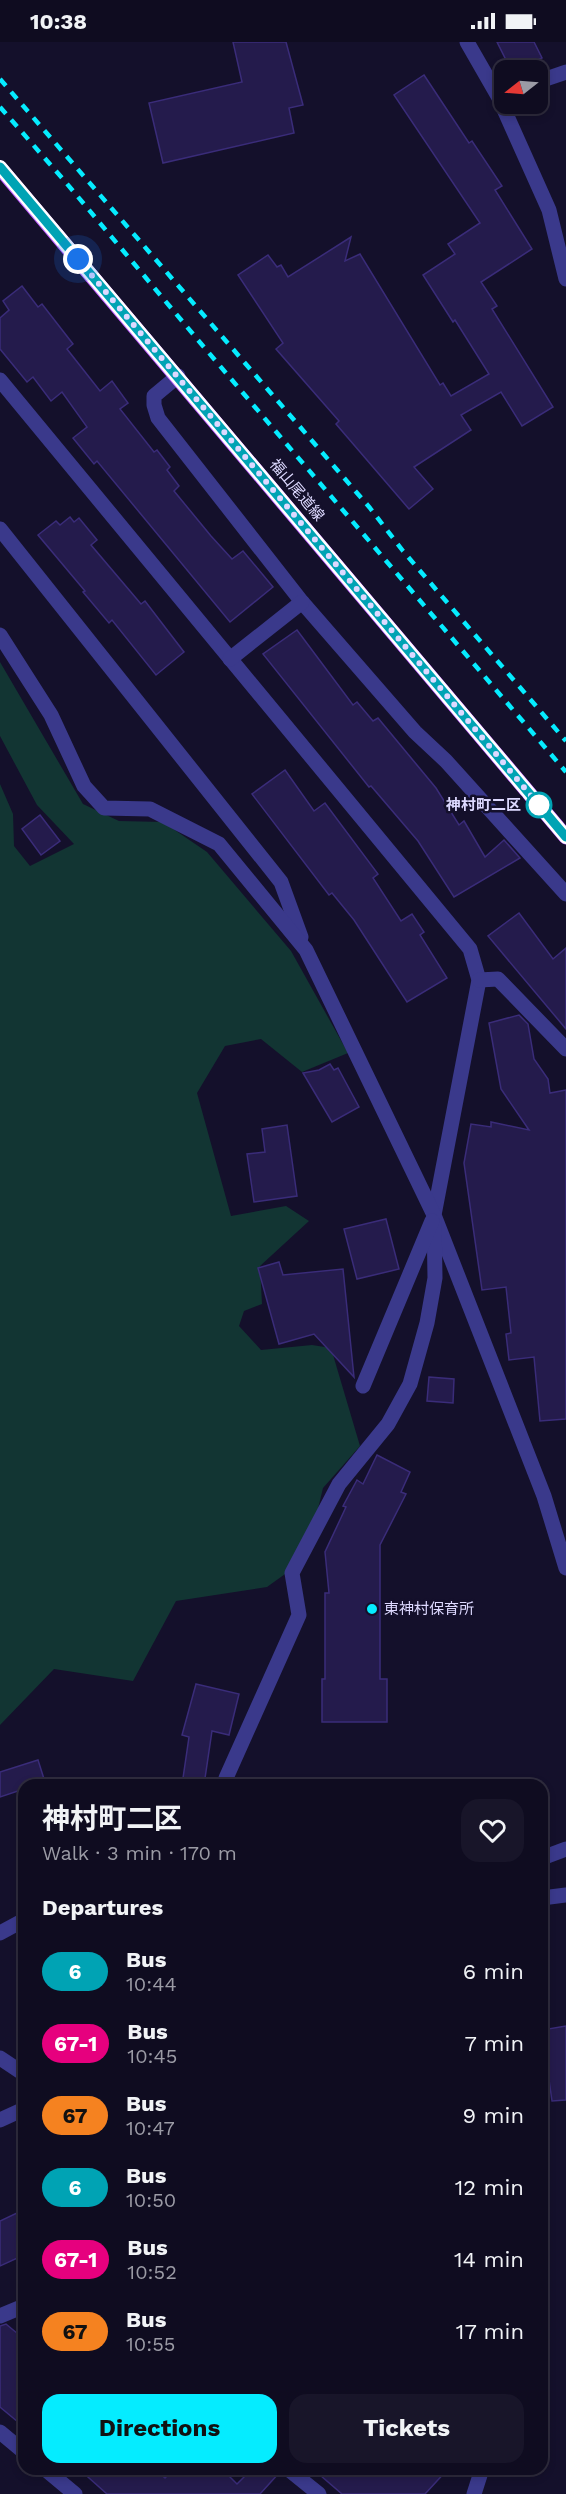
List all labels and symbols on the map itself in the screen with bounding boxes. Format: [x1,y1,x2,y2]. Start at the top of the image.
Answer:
north arrow [494,60,548,114]
your location [63,244,93,274]
street label: 福山尾道線 [266,455,328,525]
marker: 神村町二区 [526,792,552,818]
place label: 神村町二区 [445,796,521,814]
place label: 東神村保育所 [384,1600,474,1618]
marker: 東神村保育所 [365,1602,379,1616]

